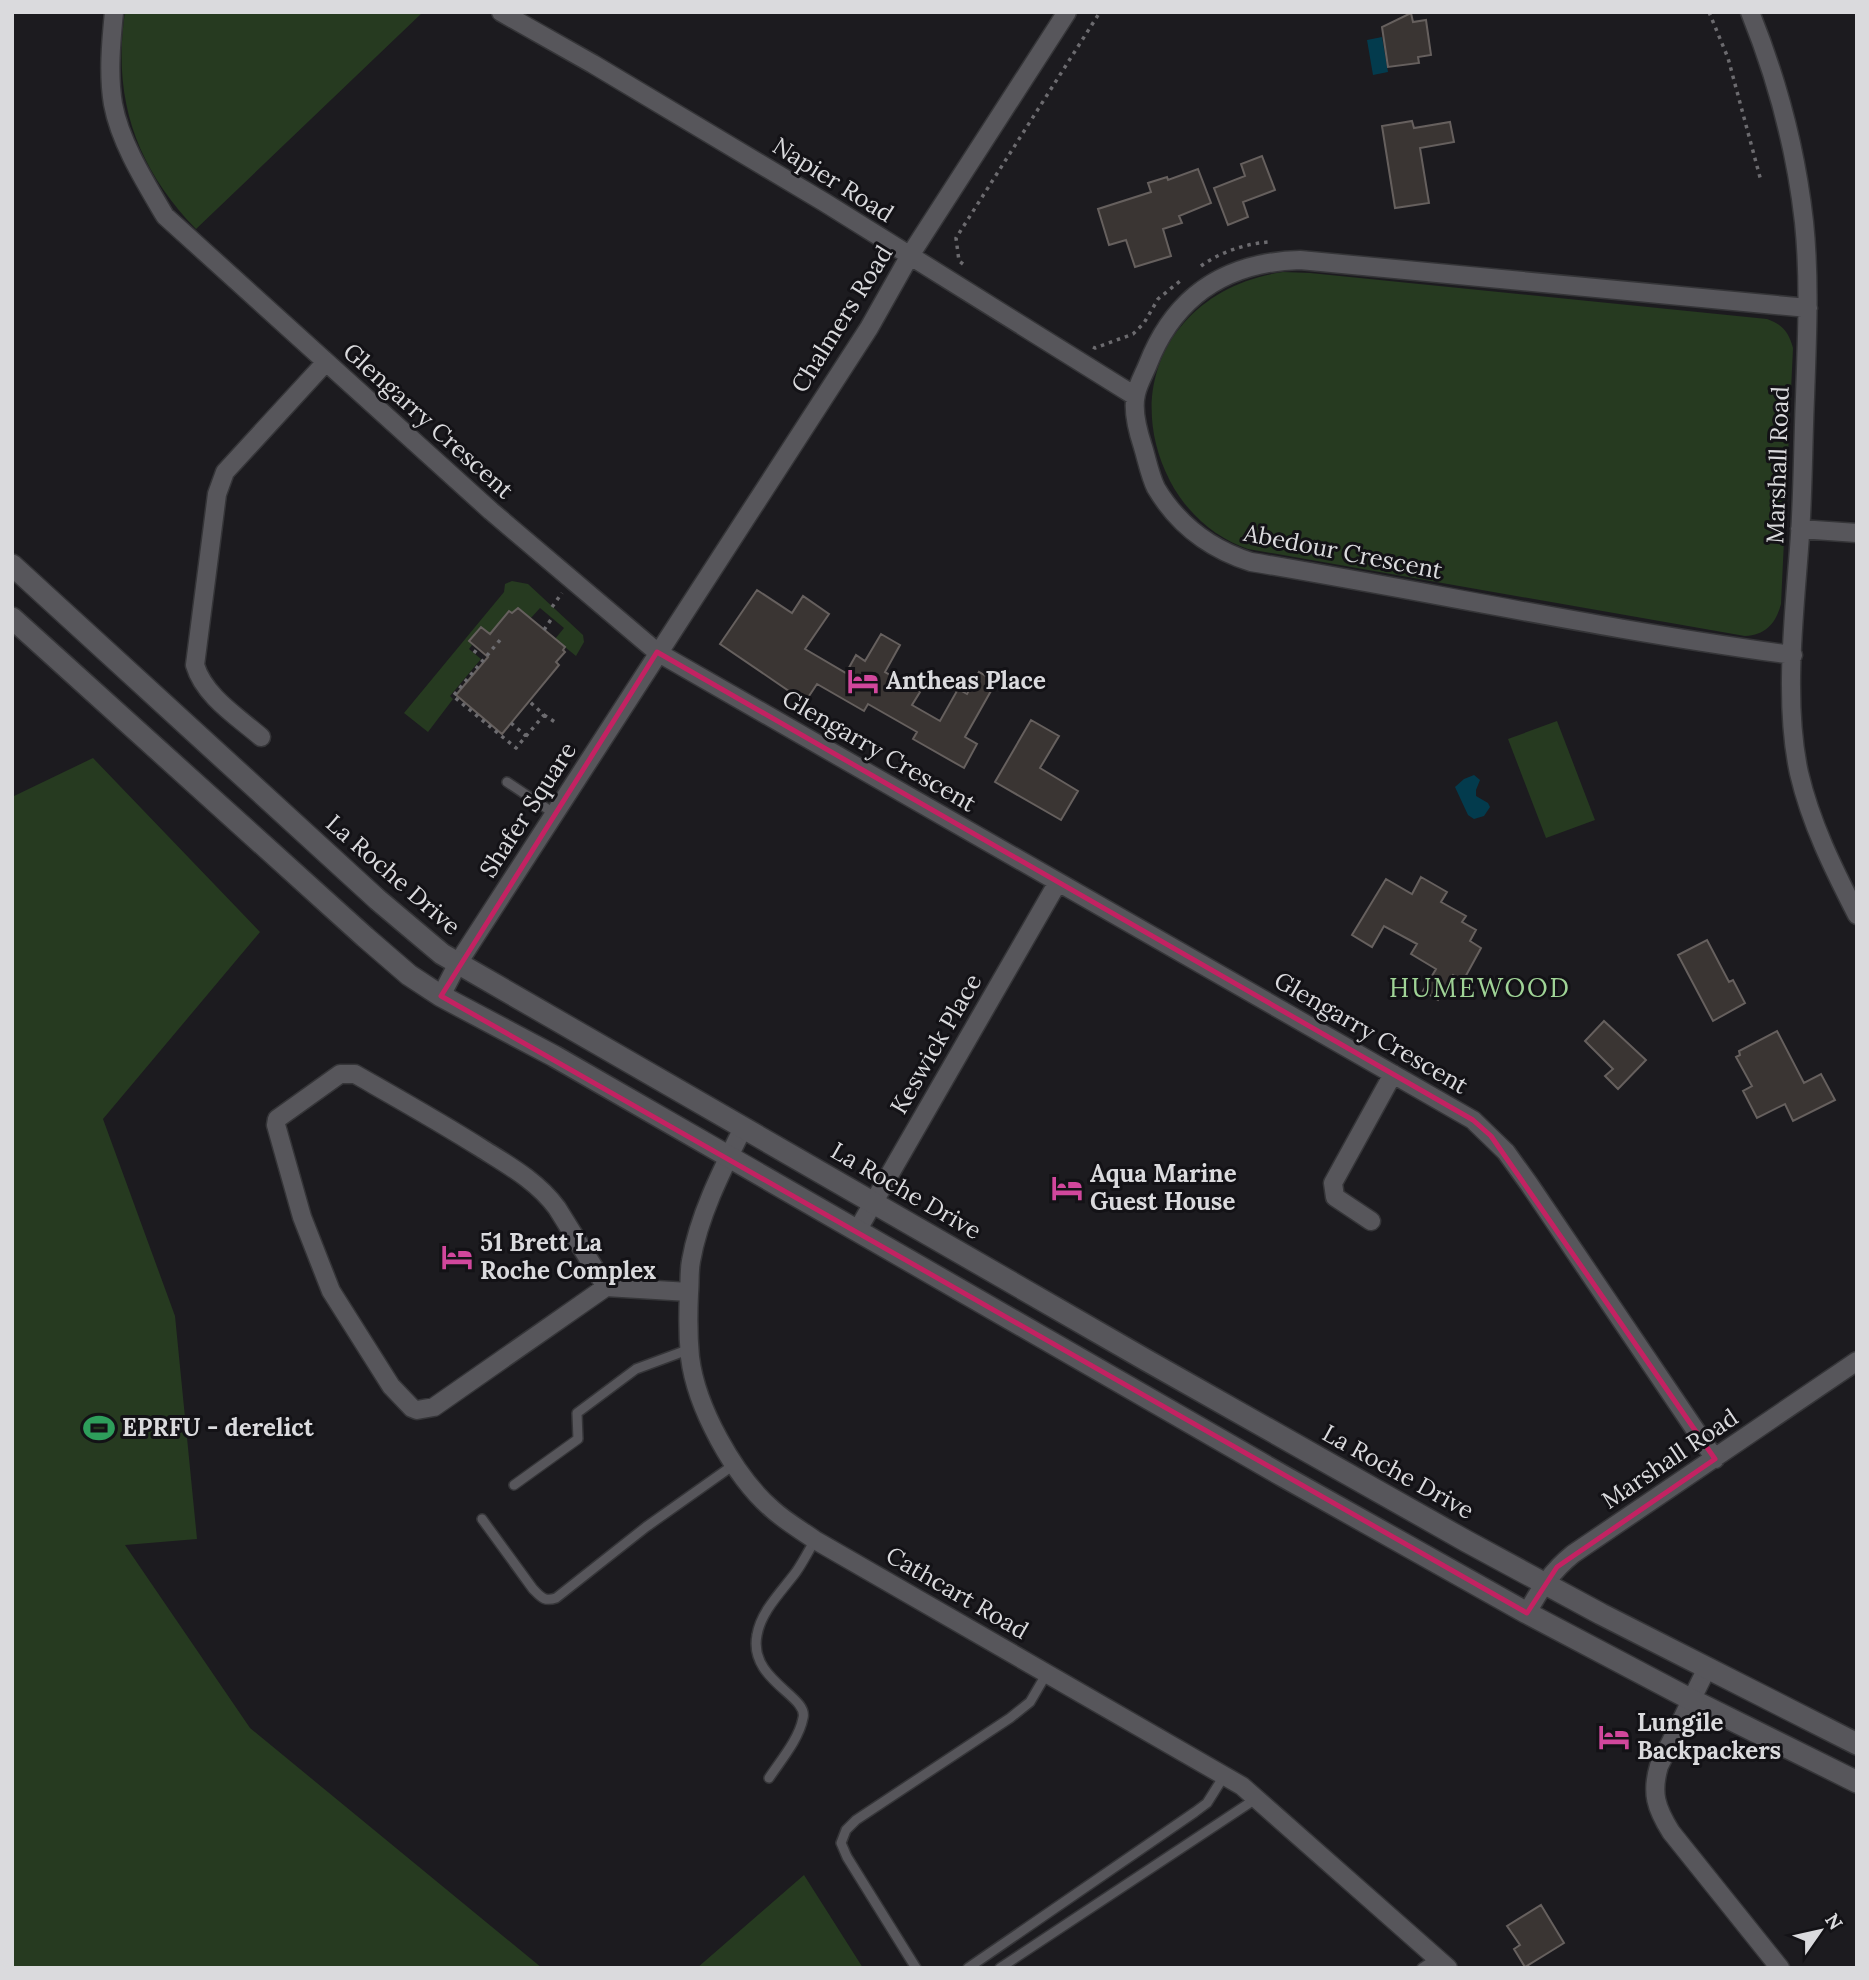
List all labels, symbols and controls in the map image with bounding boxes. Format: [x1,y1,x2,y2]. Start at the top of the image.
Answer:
street label: Napier Road [767,130,900,229]
street label: Chalmers Road [784,239,899,398]
street label: Glengarry Crescent [337,336,520,506]
street label: Marshall Road [1759,386,1796,544]
street label: Abedour Crescent [1240,517,1446,586]
hotel icon: Antheas Place [846,664,880,698]
place label: Antheas Place [886,665,1046,696]
street label: Glengarry Crescent [777,682,982,819]
street label: Shafer Square [472,736,583,883]
street label: La Roche Drive [320,808,467,942]
street label: Glengarry Crescent [1269,964,1474,1101]
street label: Keswick Place [883,968,988,1120]
district label: HUMEWOOD [1389,971,1571,1004]
street label: La Roche Drive [826,1135,987,1246]
place label: Aqua Marine Guest House [1090,1158,1237,1217]
hotel icon: Aqua Marine Guest House [1050,1171,1084,1205]
place label: 51 Brett La Roche Complex [480,1227,656,1286]
hotel icon: 51 Brett La Roche Complex [440,1240,474,1274]
street label: Marshall Road [1596,1402,1744,1516]
sports icon: EPRFU - derelict [82,1411,116,1445]
place label: EPRFU - derelict [122,1412,315,1443]
street label: La Roche Drive [1317,1417,1479,1526]
street label: Cathcart Road [880,1539,1034,1646]
place label: Lungile Backpackers [1637,1707,1781,1766]
hotel icon: Lungile Backpackers [1597,1720,1631,1754]
north arrow [1785,1896,1855,1966]
text: N [1820,1909,1848,1935]

